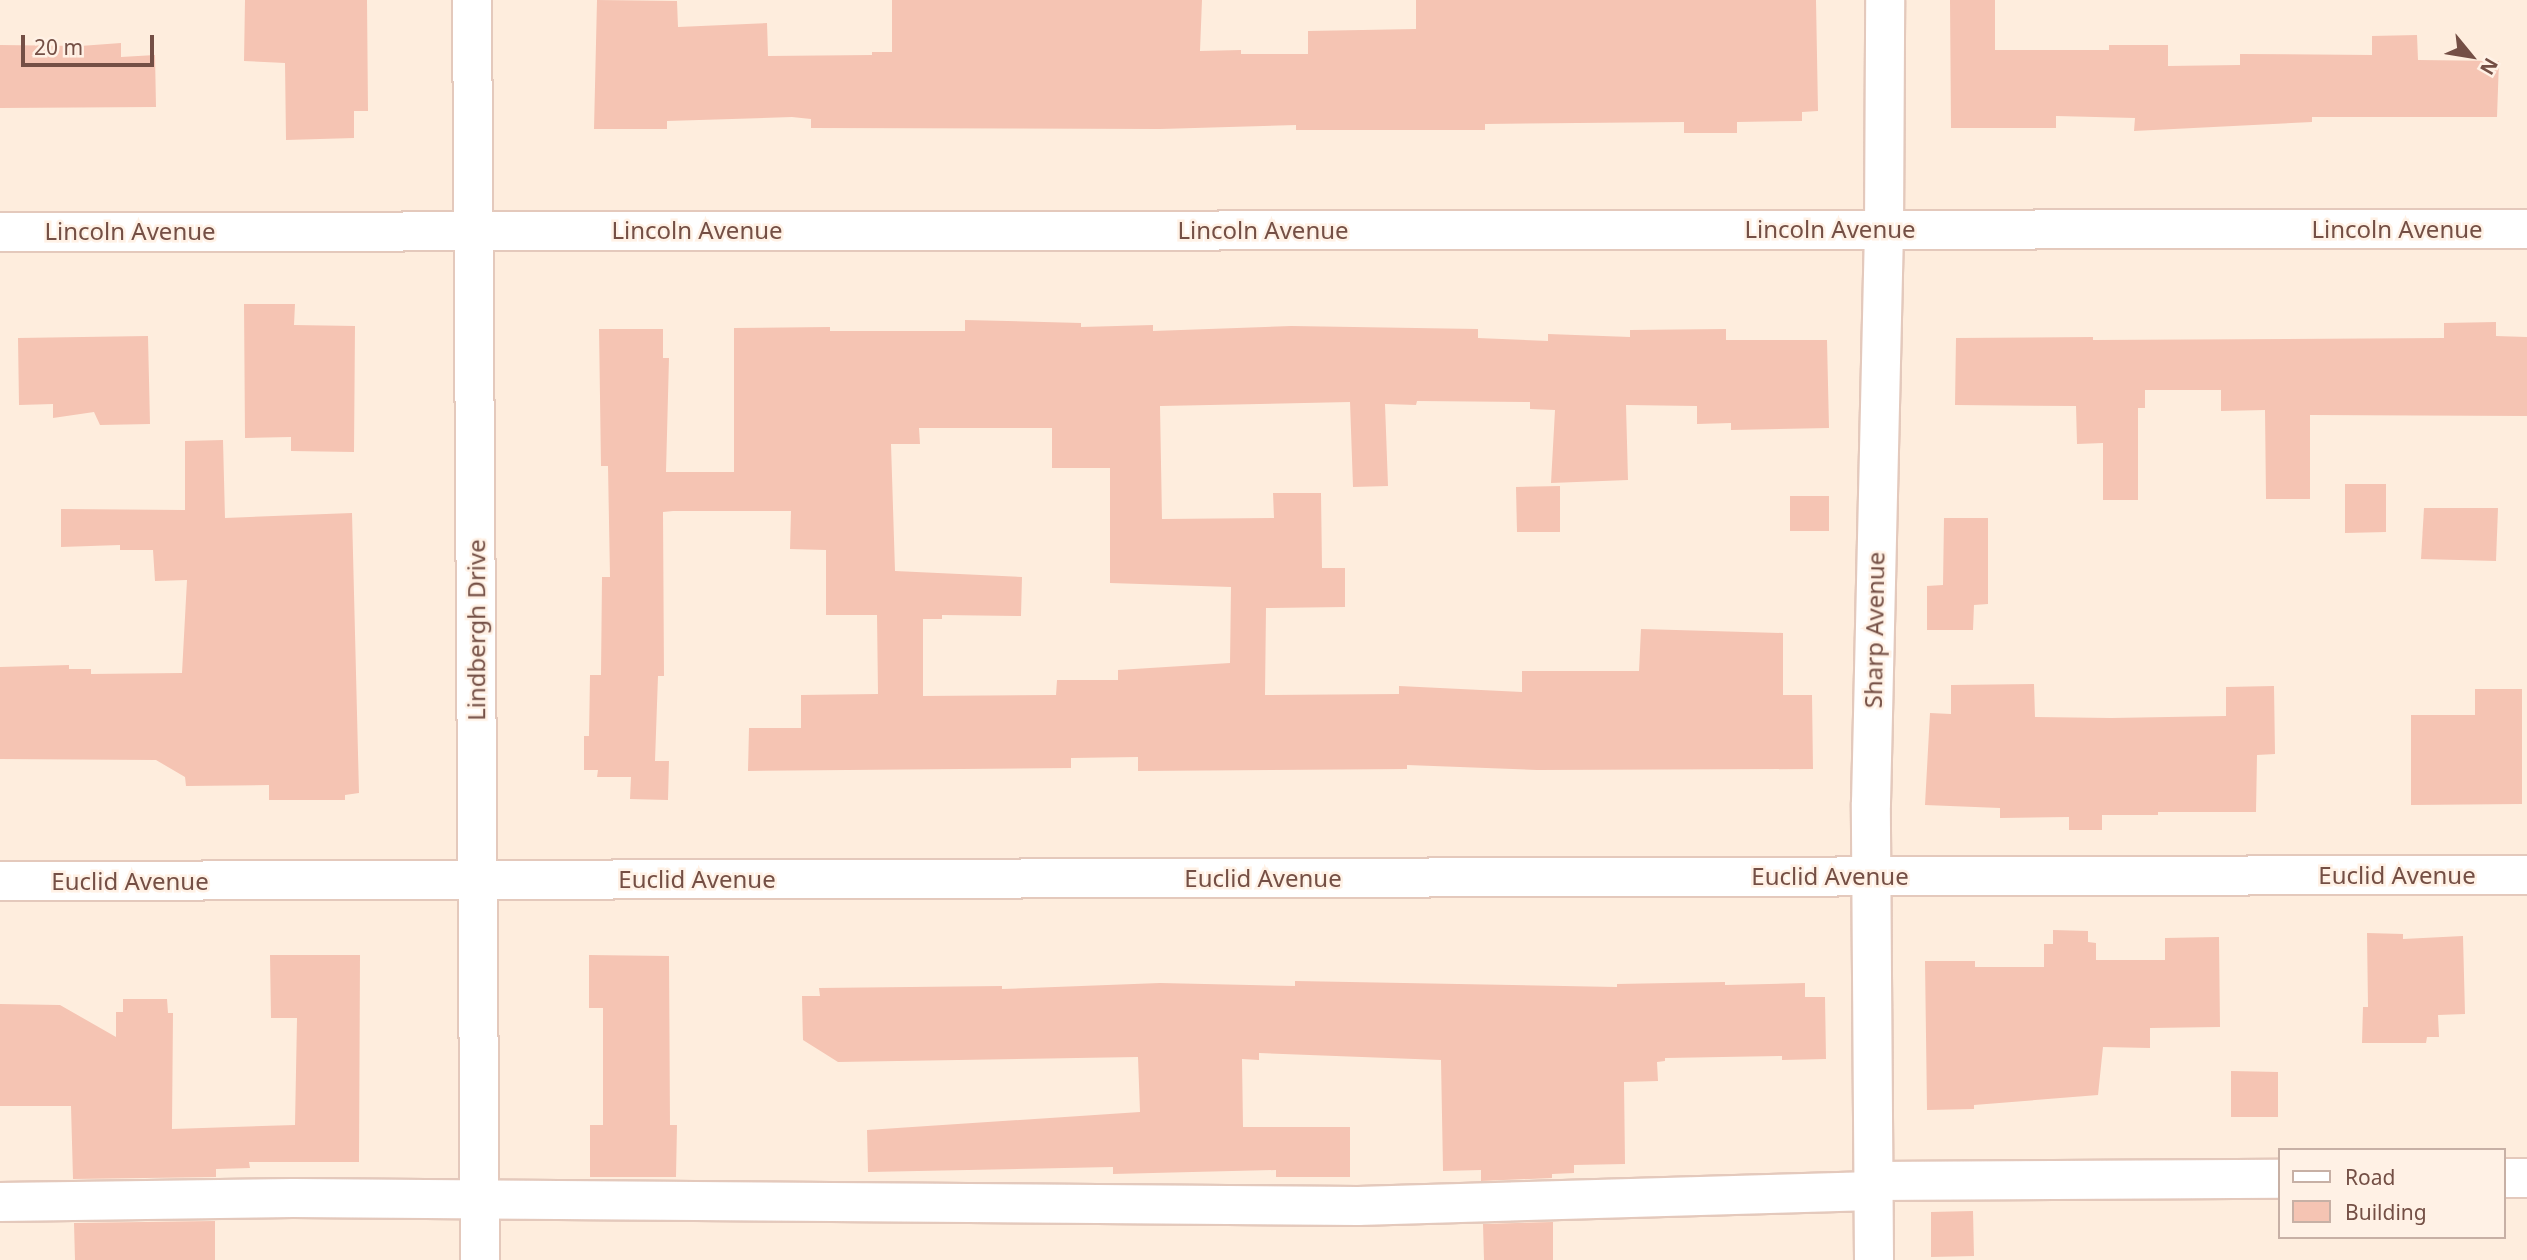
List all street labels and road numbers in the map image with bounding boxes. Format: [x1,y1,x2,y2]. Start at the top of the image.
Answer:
street label: Lincoln Avenue [1744,215,1916,243]
street label: Lincoln Avenue [2311,215,2483,243]
street label: Lincoln Avenue [611,216,783,244]
street label: Lincoln Avenue [1177,216,1349,244]
street label: Lincoln Avenue [44,217,216,245]
street label: Lindbergh Drive [462,539,490,721]
street label: Sharp Avenue [1858,551,1890,709]
street label: Euclid Avenue [2318,861,2476,889]
street label: Euclid Avenue [1751,862,1909,890]
street label: Euclid Avenue [1184,864,1342,892]
street label: Euclid Avenue [618,865,776,893]
street label: Euclid Avenue [51,867,209,895]

